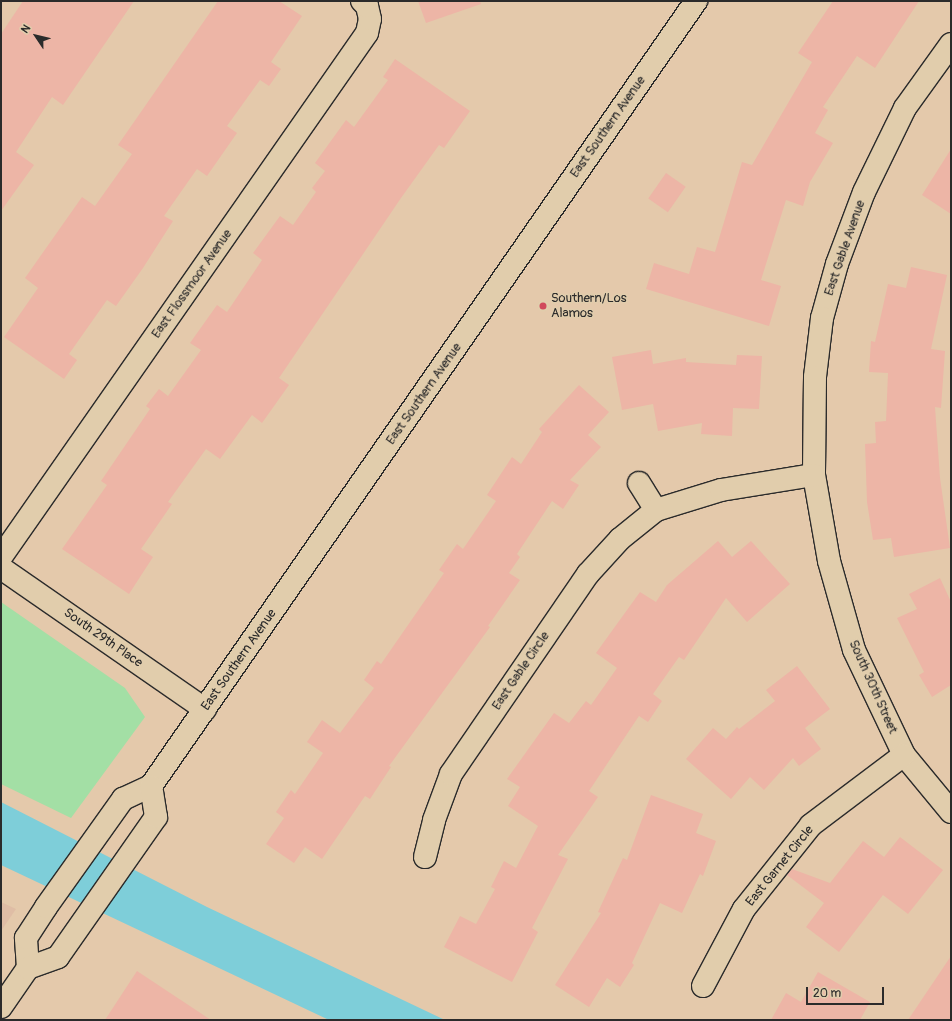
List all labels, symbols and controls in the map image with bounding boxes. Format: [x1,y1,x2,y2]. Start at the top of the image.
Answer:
north arrow [16,16,56,56]
text: N [18,22,33,36]
street label: East Southern Avenue [567,73,649,181]
street label: East Gable Avenue [821,198,869,298]
street label: East Flossmoor Avenue [149,227,235,341]
place label: Southern/Los Alamos [551,291,627,322]
marker: Southern/Los Alamos [538,301,548,311]
street label: East Southern Avenue [383,340,465,448]
street label: South 29th Place [61,605,145,671]
street label: East Southern Avenue [198,606,280,714]
street label: East Gable Circle [489,629,553,713]
street label: South 30th Street [845,638,901,736]
street label: East Garnet Circle [743,823,817,909]
scale bar [808,979,886,1005]
text: 20 m [813,986,841,1001]

